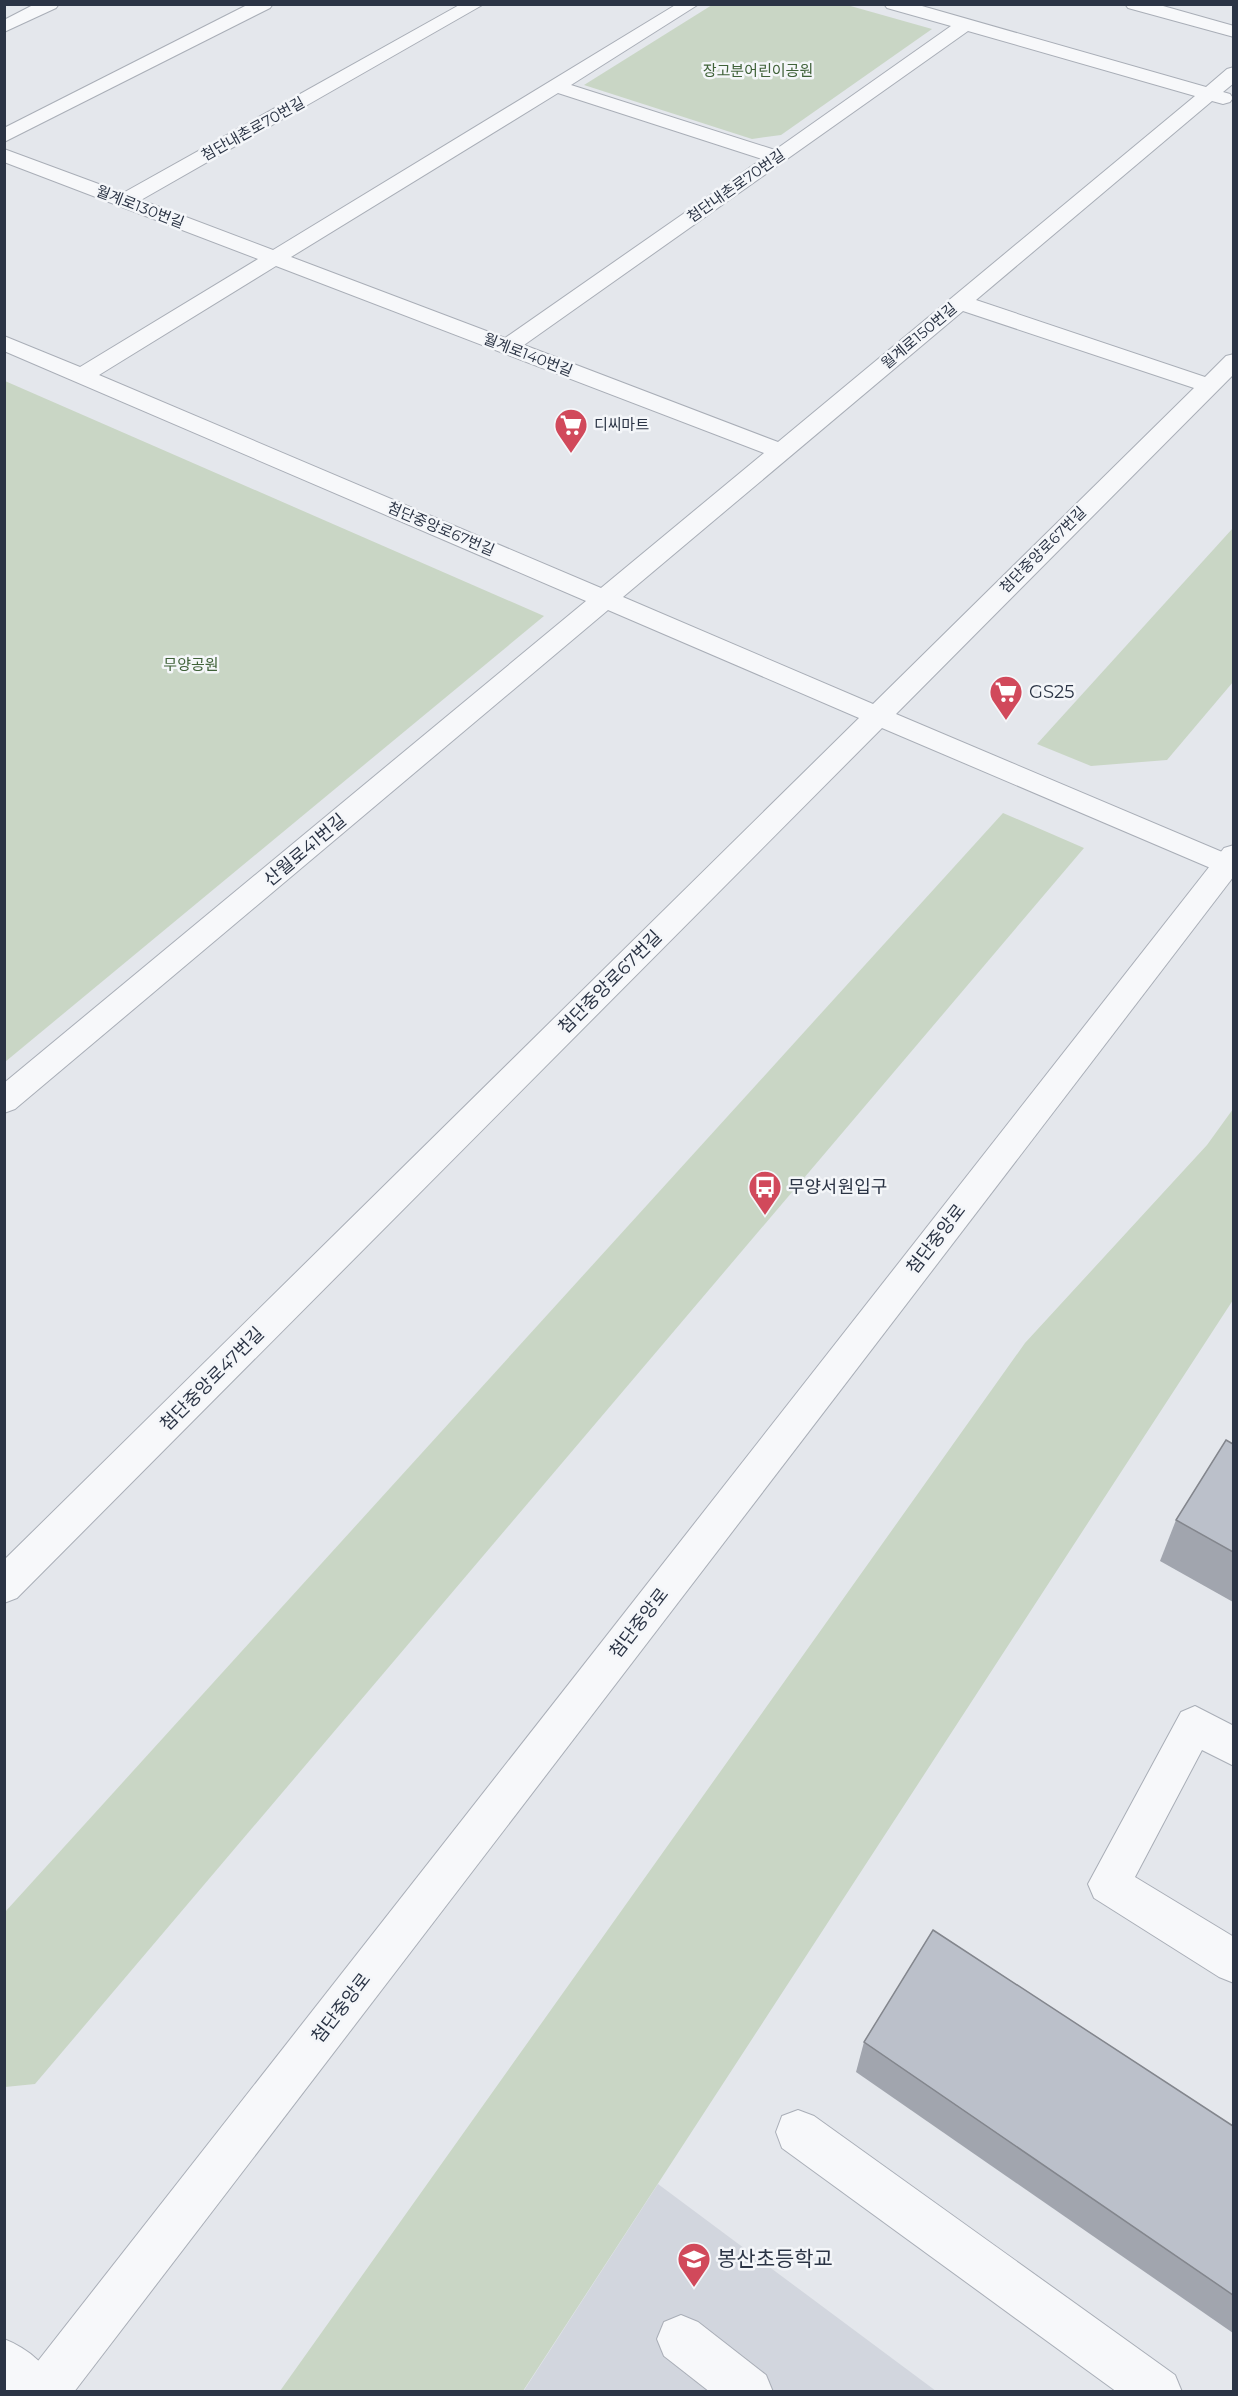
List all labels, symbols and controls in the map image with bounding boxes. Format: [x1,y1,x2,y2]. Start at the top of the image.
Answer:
park label: 장고분어린이공원 [703,61,813,80]
street label: 첨단내촌로70번길 [198,92,308,165]
street label: 첨단내촌로70번길 [683,145,788,226]
street label: 월계로130번길 [93,181,187,232]
street label: 월계로150번길 [877,299,960,373]
street label: 월계로140번길 [481,329,576,380]
supermarket icon: 디씨마트 [553,407,589,454]
place label: 디씨마트 [594,415,649,434]
street label: 첨단중앙로67번길 [385,497,498,560]
street label: 첨단중앙로67번길 [995,502,1090,597]
park label: 무양공원 [163,655,219,674]
supermarket icon: GS25 [988,674,1024,721]
place label: GS25 [1029,681,1074,703]
street label: 산월로41번길 [259,809,351,891]
street label: 첨단중앙로67번길 [554,926,666,1038]
bus stop icon: 무양서원입구 [747,1169,783,1216]
place label: 무양서원입구 [788,1176,887,1198]
street label: 첨단중앙로 [902,1200,970,1278]
street label: 첨단중앙로47번길 [156,1323,268,1435]
street label: 첨단중앙로 [605,1584,673,1662]
street label: 첨단중앙로 [307,1969,375,2047]
school or university icon: 봉산초등학교 [676,2241,712,2288]
place label: 봉산초등학교 [717,2246,833,2271]

